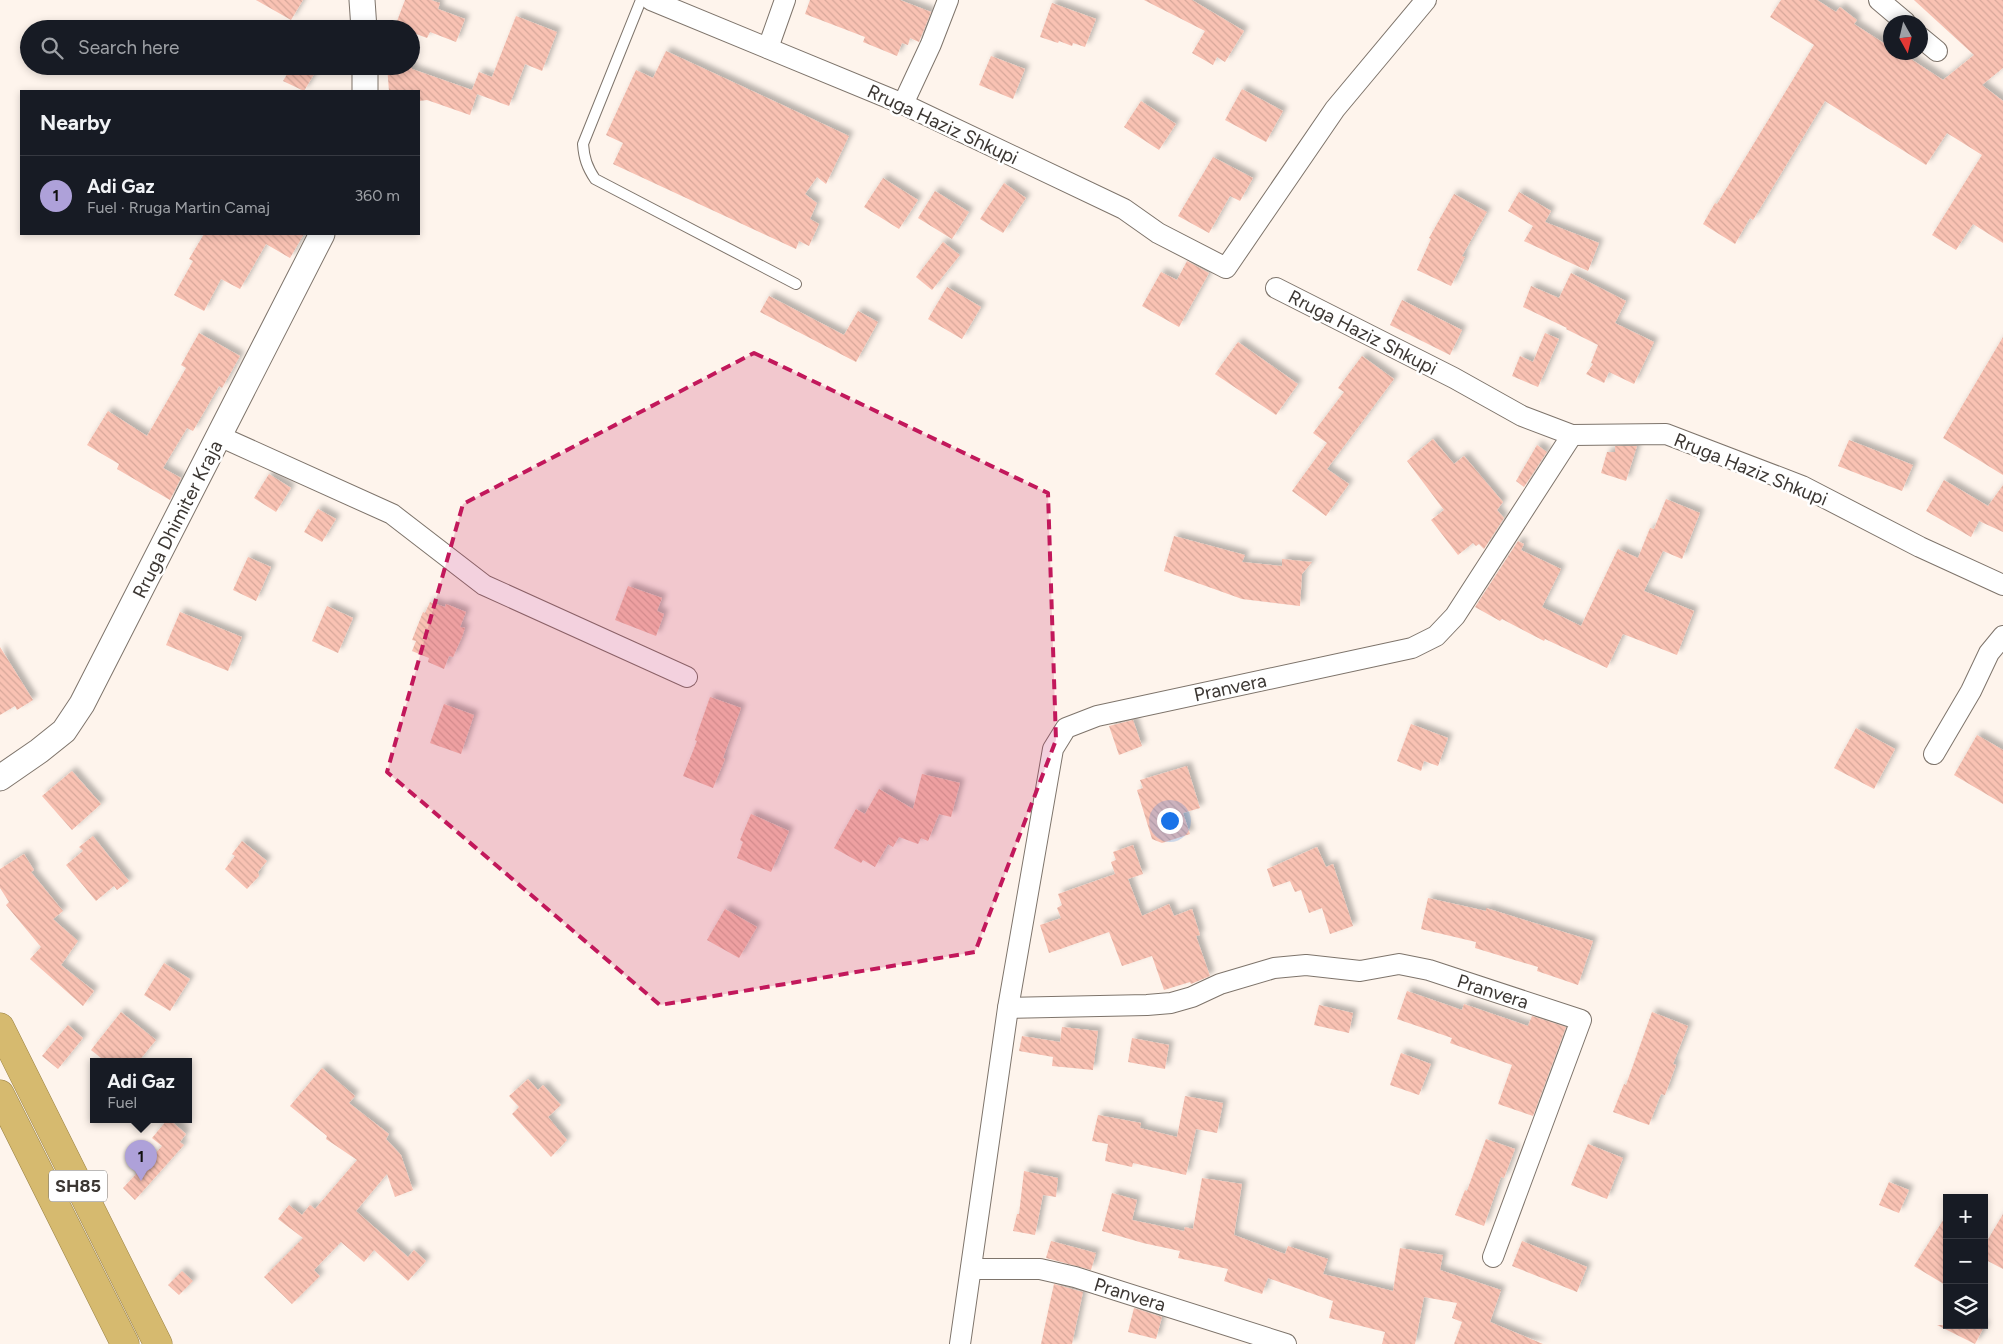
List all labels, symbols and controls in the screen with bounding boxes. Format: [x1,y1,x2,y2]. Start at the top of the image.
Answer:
north arrow [1883,15,1928,60]
search box [20,20,420,75]
icon: search [38,34,66,62]
text: Search here [78,36,180,59]
street label: Rruga Haziz Shkupi [864,79,1022,170]
text: Nearby [40,110,111,135]
text: Adi Gaz [87,175,154,198]
text: 1 [53,186,59,205]
text: 360 m [354,186,400,205]
text: Fuel · Rruga Martin Camaj [87,198,270,217]
street label: Rruga Haziz Shkupi [1285,285,1441,380]
street label: Rruga Haziz Shkupi [1671,428,1831,511]
street label: Rruga Dhimiter Kraja [128,436,227,602]
street label: Pranvera [1192,669,1269,706]
your location [1157,808,1183,834]
street label: Pranvera [1454,969,1531,1014]
popup [90,1058,192,1123]
text: Adi Gaz [107,1070,175,1093]
text: Fuel [107,1093,137,1112]
pin: 1 [125,1140,157,1181]
road number: SH85 [49,1170,107,1202]
map controls [1943,1194,1988,1329]
button: + [1943,1194,1988,1239]
button: − [1943,1239,1988,1284]
street label: Pranvera [1091,1273,1168,1316]
button: layers [1943,1284,1988,1329]

